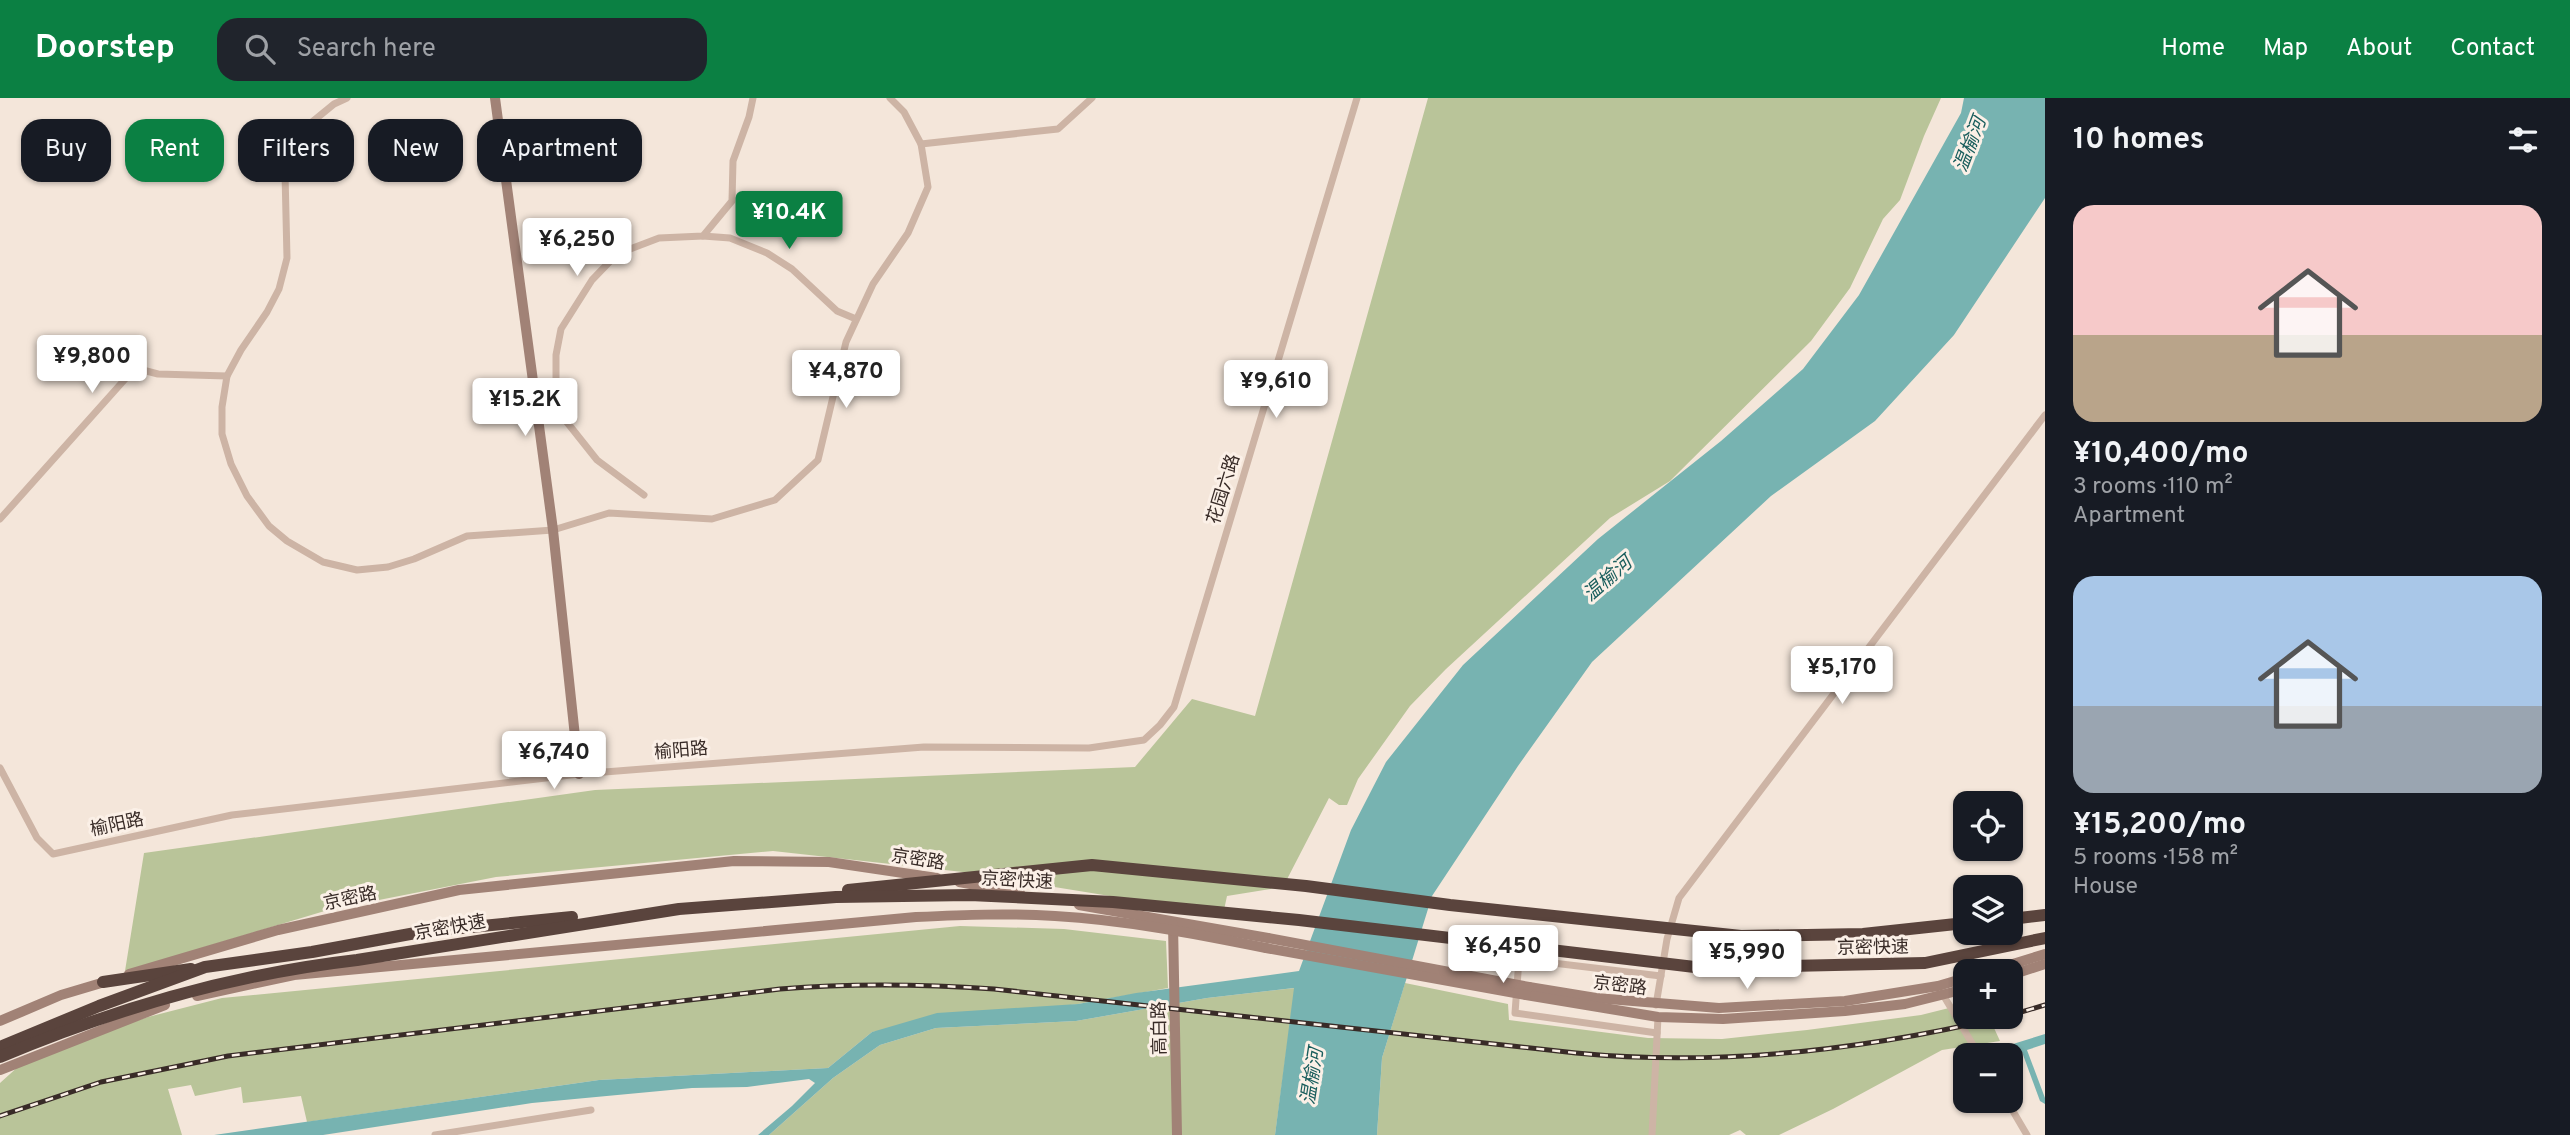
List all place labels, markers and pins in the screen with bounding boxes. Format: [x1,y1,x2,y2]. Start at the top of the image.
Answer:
pin: ¥10.4K [732,192,846,251]
pin: ¥6,250 [520,218,634,278]
pin: ¥9,800 [35,336,149,395]
pin: ¥4,870 [789,350,903,410]
pin: ¥9,610 [1219,360,1333,420]
pin: ¥15.2K [468,378,582,438]
pin: ¥5,170 [1785,646,1899,706]
pin: ¥6,740 [497,732,611,791]
pin: ¥6,450 [1446,926,1560,985]
pin: ¥5,990 [1690,932,1804,991]

